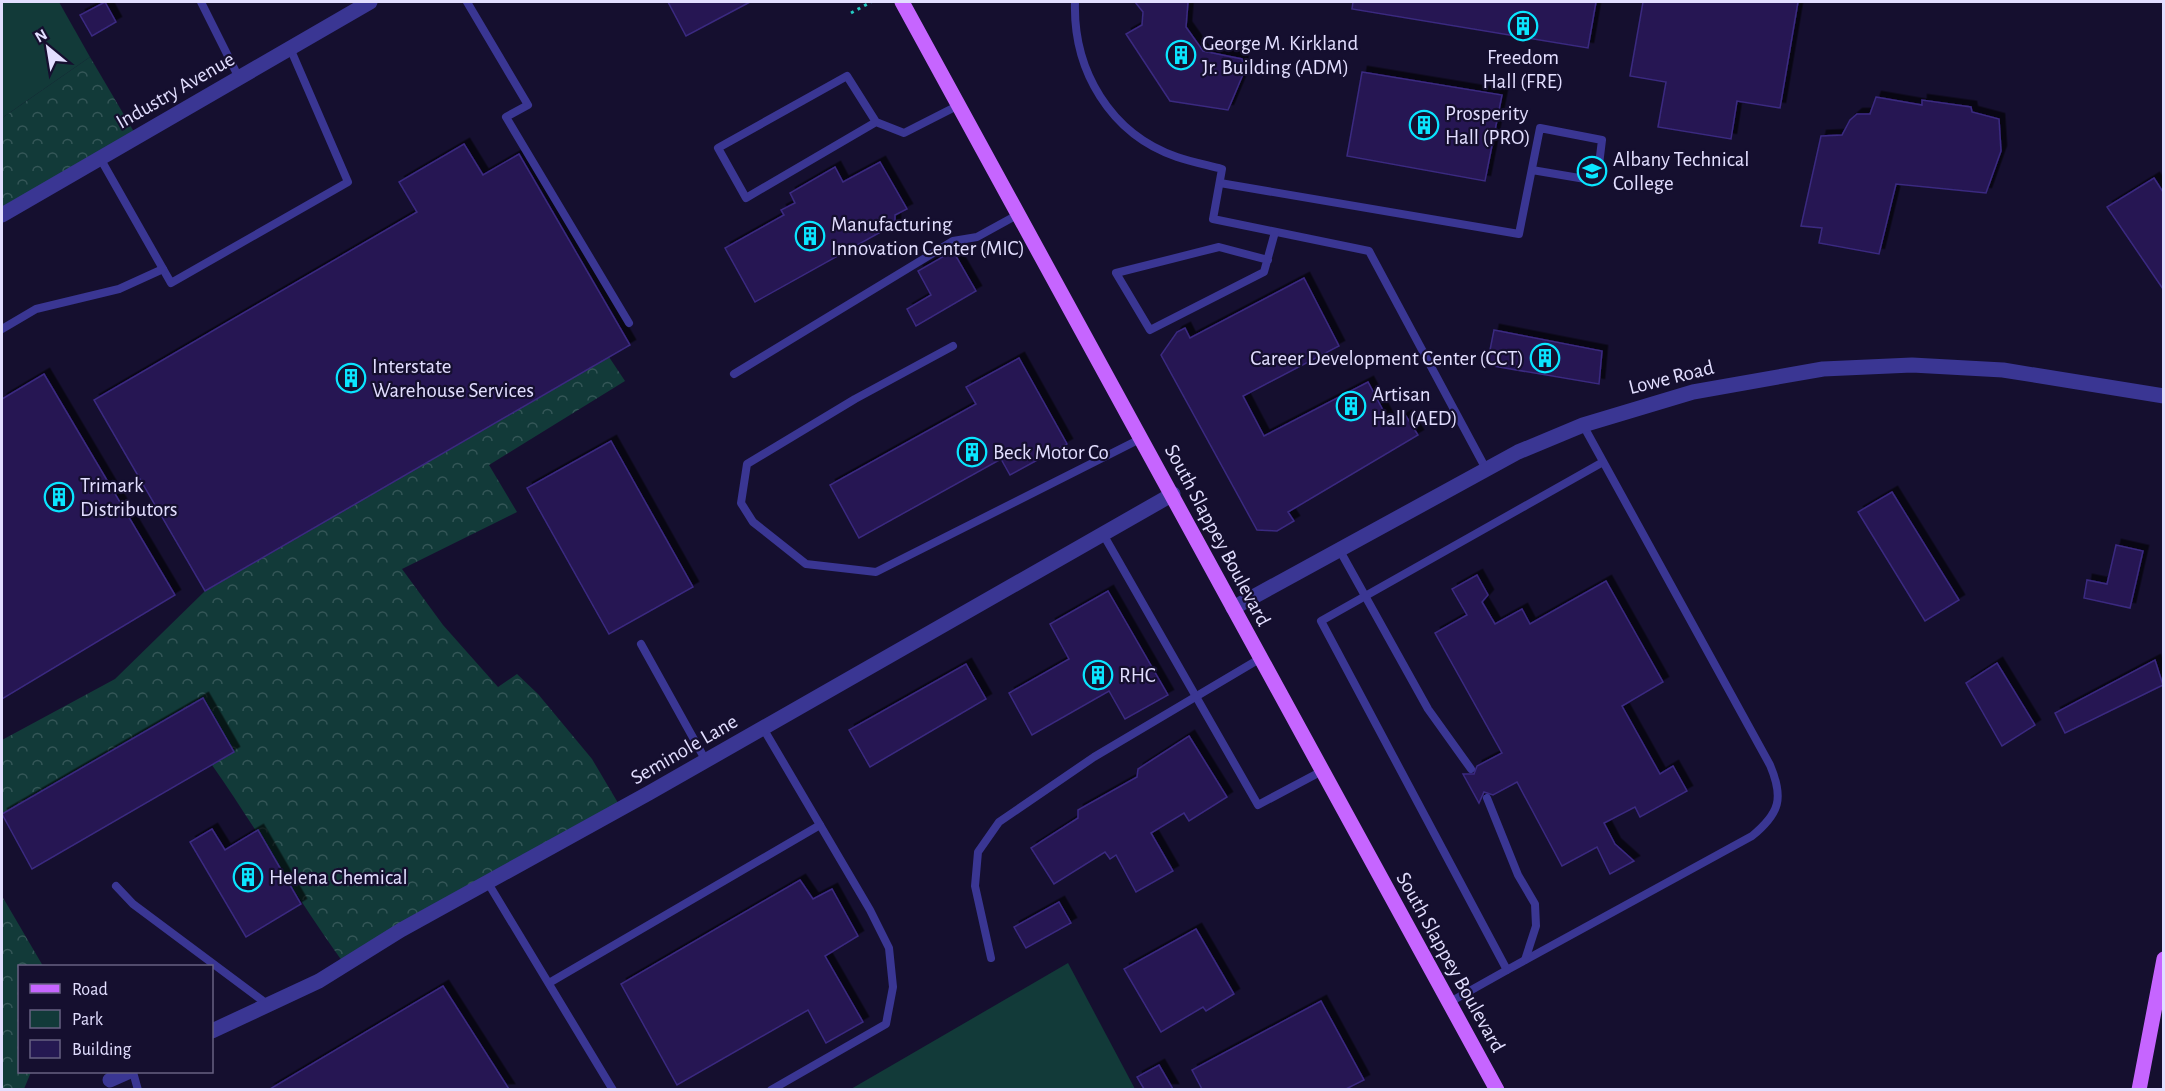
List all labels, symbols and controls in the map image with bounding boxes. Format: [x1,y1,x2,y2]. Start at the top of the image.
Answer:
building icon: Freedom Hall (FRE) [1507,10,1539,42]
north arrow [18,18,78,78]
text: N [32,26,50,46]
place label: George M. Kirkland Jr. Building (ADM) [1202,33,1358,78]
building icon: George M. Kirkland Jr. Building (ADM) [1165,39,1197,71]
place label: Freedom Hall (FRE) [1483,47,1563,92]
street label: Industry Avenue [112,48,238,133]
place label: Prosperity Hall (PRO) [1445,103,1531,148]
building icon: Prosperity Hall (PRO) [1408,109,1440,141]
place label: Albany Technical College [1613,149,1750,194]
school or university icon: Albany Technical College [1576,155,1608,187]
place label: Manufacturing Innovation Center (MIC) [831,214,1025,259]
building icon: Manufacturing Innovation Center (MIC) [794,220,826,252]
building icon: Career Development Center (CCT) [1529,342,1561,374]
place label: Career Development Center (CCT) [1250,348,1524,369]
place label: Interstate Warehouse Services [372,356,534,401]
street label: Lowe Road [1626,357,1716,398]
building icon: Interstate Warehouse Services [335,362,367,394]
place label: Artisan Hall (AED) [1372,384,1458,429]
building icon: Artisan Hall (AED) [1335,390,1367,422]
building icon: Beck Motor Co [956,436,988,468]
street label: South Slappey Boulevard [1161,441,1274,630]
place label: Beck Motor Co [993,442,1109,463]
place label: Trimark Distributors [80,475,178,520]
building icon: Trimark Distributors [43,481,75,513]
building icon: RHC [1082,659,1114,691]
place label: RHC [1119,665,1156,686]
street label: Seminole Lane [627,711,741,788]
building icon: Helena Chemical [232,861,264,893]
place label: Helena Chemical [269,867,408,888]
street label: South Slappey Boulevard [1392,869,1509,1056]
legend [18,965,213,1073]
text: Road [72,981,108,999]
text: Park [72,1011,104,1029]
text: Building [72,1041,132,1059]

